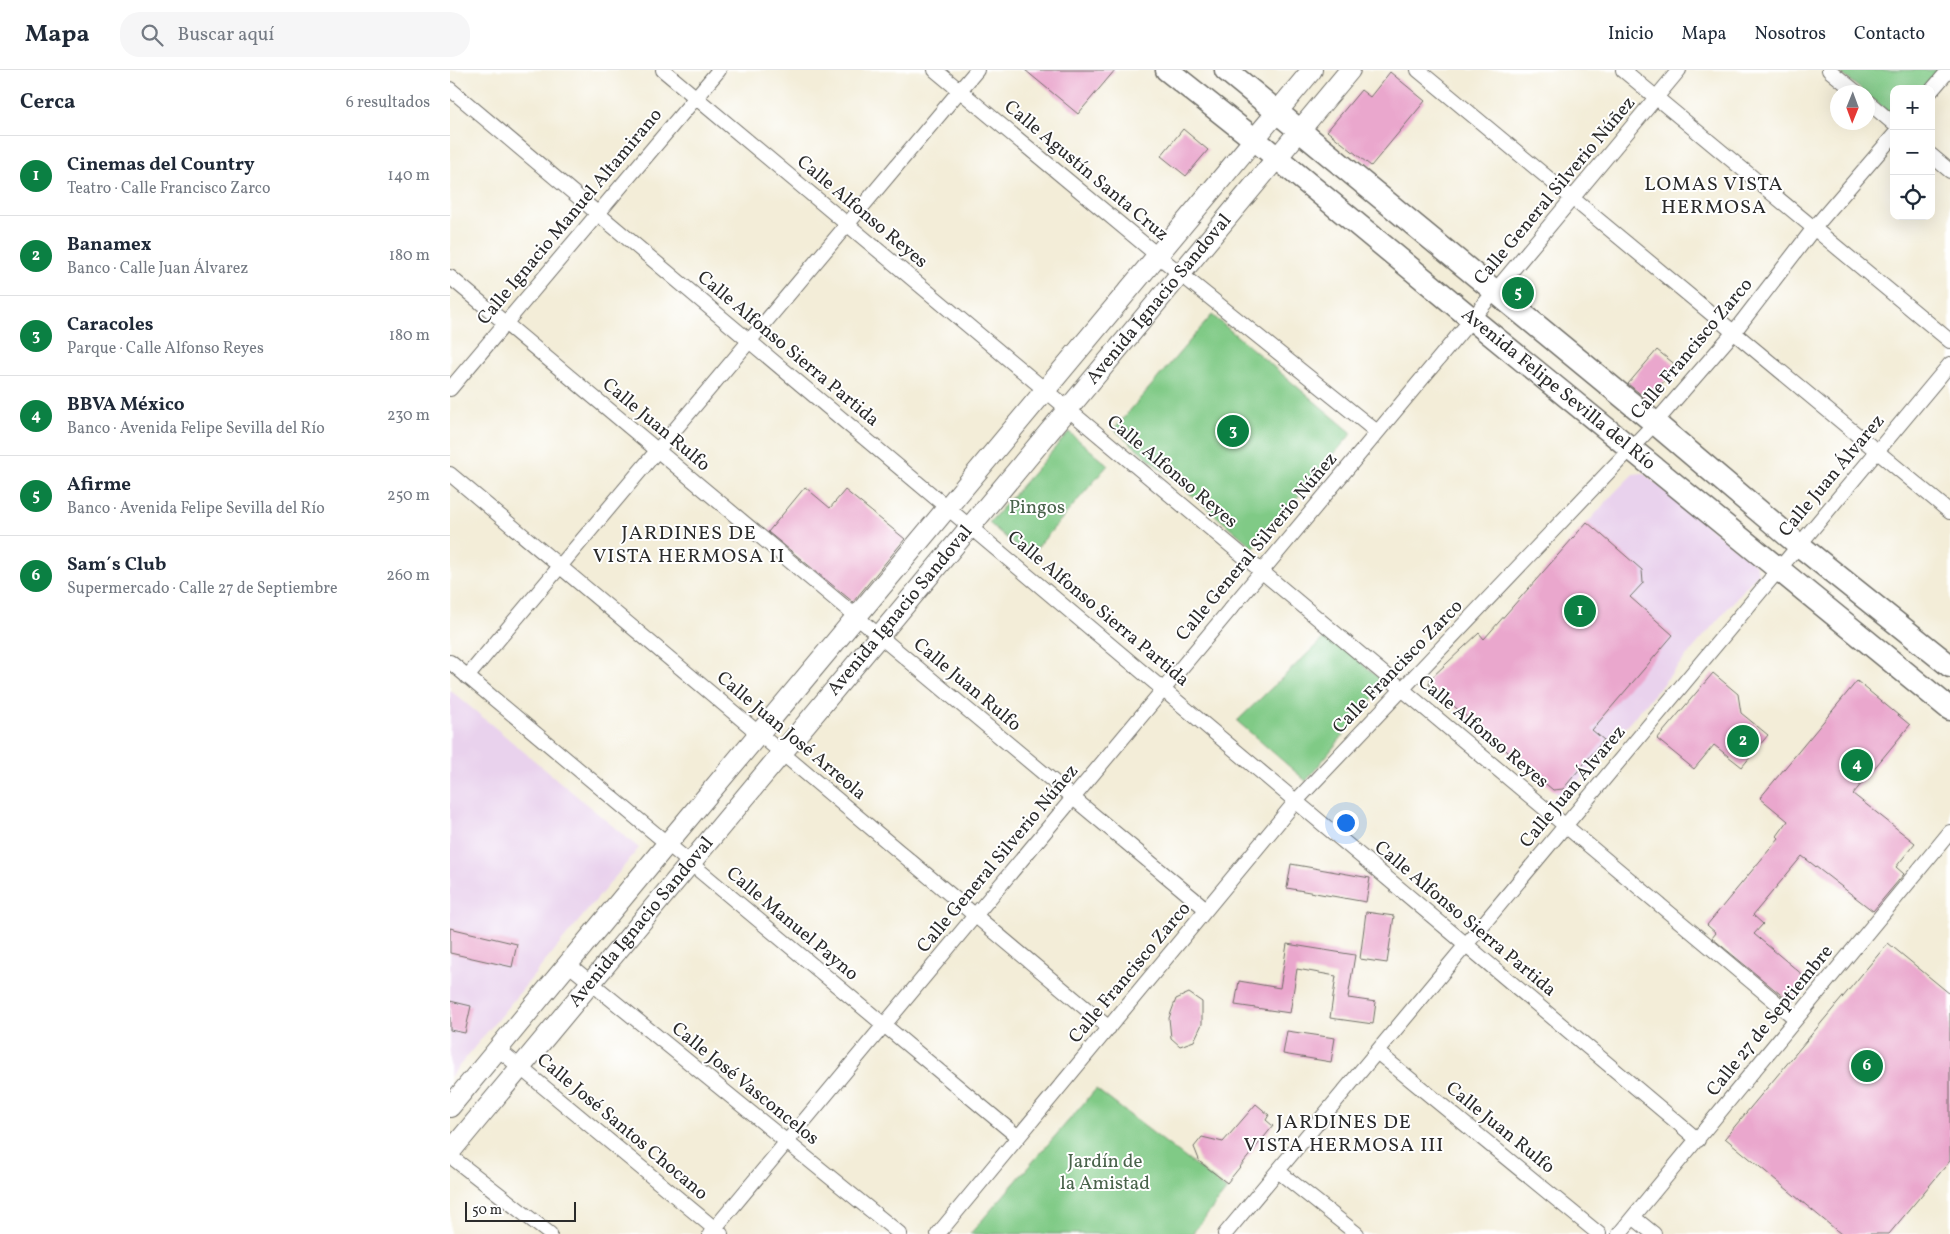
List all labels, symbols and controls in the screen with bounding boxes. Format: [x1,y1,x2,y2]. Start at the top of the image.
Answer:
search box [120,12,470,57]
text: Mapa [25,18,90,52]
icon: search [138,21,166,49]
text: Buscar aquí [178,22,274,48]
text: Inicio [1608,22,1654,47]
text: Mapa [1682,22,1727,47]
text: Nosotros [1755,22,1826,47]
text: Contacto [1854,22,1925,47]
north arrow [1830,85,1875,130]
map controls [1890,85,1935,220]
button: + [1890,85,1935,130]
text: Cerca [20,88,75,117]
street label: Calle General Silverio Núñez [1468,91,1642,291]
text: 6 resultados [346,92,430,114]
street label: Calle Agustín Santa Cruz [998,94,1174,248]
street label: Calle Ignacio Manuel Altamirano [471,103,669,331]
button: − [1890,130,1935,175]
street label: Calle Alfonso Reyes [791,149,933,275]
text: Cinemas del Country [67,152,255,178]
text: 1 [33,165,39,187]
text: 140 m [388,165,430,187]
district label: LOMAS VISTA HERMOSA [1644,171,1784,222]
button: locate [1890,175,1935,220]
text: Teatro · Calle Francisco Zarco [67,178,271,200]
street label: Avenida Ignacio Sandoval [1081,208,1238,390]
text: Banamex [67,232,152,258]
text: 2 [32,245,40,267]
text: 180 m [389,245,430,267]
text: Banco · Calle Juan Álvarez [67,258,248,280]
street label: Calle Alfonso Sierra Partida [691,265,885,433]
street label: Calle Francisco Zarco [1625,273,1759,425]
pin: 5 [1502,274,1534,312]
street label: Avenida Felipe Sevilla del Río [1455,302,1661,476]
text: Caracoles [67,312,154,338]
text: 3 [32,325,40,347]
text: 180 m [389,325,430,347]
text: Parque · Calle Alfonso Reyes [67,338,264,360]
street label: Calle Juan Rulfo [596,372,716,478]
text: BBVA México [67,392,185,418]
text: 4 [31,405,41,427]
text: 230 m [387,405,430,427]
street label: Calle Alfonso Reyes [1101,409,1243,535]
street label: Calle Juan Álvarez [1773,409,1891,543]
pin: 3 [1217,412,1249,450]
text: Banco · Avenida Felipe Sevilla del Río [67,418,325,440]
street label: Calle General Silverio Núñez [1170,447,1344,647]
text: Afirme [67,472,131,498]
text: 5 [32,485,40,507]
text: 250 m [387,485,430,507]
park label: Pingos [1009,495,1065,521]
text: Banco · Avenida Felipe Sevilla del Río [67,498,325,520]
district label: JARDINES DE VISTA HERMOSA II [593,520,785,571]
street label: Avenida Ignacio Sandoval [822,520,979,702]
street label: Calle Alfonso Sierra Partida [1001,525,1195,693]
text: Sam´s Club [67,552,166,578]
text: 6 [32,565,40,587]
text: 260 m [386,565,430,587]
text: Supermercado · Calle 27 de Septiembre [67,578,337,600]
pin: 1 [1564,592,1596,630]
street label: Calle Francisco Zarco [1327,594,1469,740]
street label: Calle Juan Rulfo [907,632,1027,738]
street label: Calle Juan José Arreola [711,666,871,806]
street label: Calle Alfonso Reyes [1412,669,1554,795]
street label: Calle Juan Álvarez [1514,720,1632,854]
pin: 2 [1727,722,1759,760]
pin: 4 [1841,746,1873,784]
street label: Calle General Silverio Núñez [911,759,1085,959]
your location [1333,810,1359,836]
street label: Avenida Ignacio Sandoval [563,831,720,1013]
street label: Calle Alfonso Sierra Partida [1368,835,1562,1003]
street label: Calle Manuel Payno [720,861,864,987]
street label: Calle Francisco Zarco [1063,897,1197,1049]
street label: Calle 27 de Septiembre [1701,940,1839,1102]
street label: Calle José Vasconcelos [666,1016,824,1152]
street label: Calle José Santos Chocano [531,1047,713,1207]
pin: 6 [1851,1047,1883,1085]
street label: Calle Juan Rulfo [1440,1076,1560,1180]
district label: JARDINES DE VISTA HERMOSA III [1244,1109,1444,1160]
park label: Jardín de la Amistad [1060,1149,1150,1197]
scale bar [465,1199,576,1222]
text: 50 m [472,1201,502,1220]

